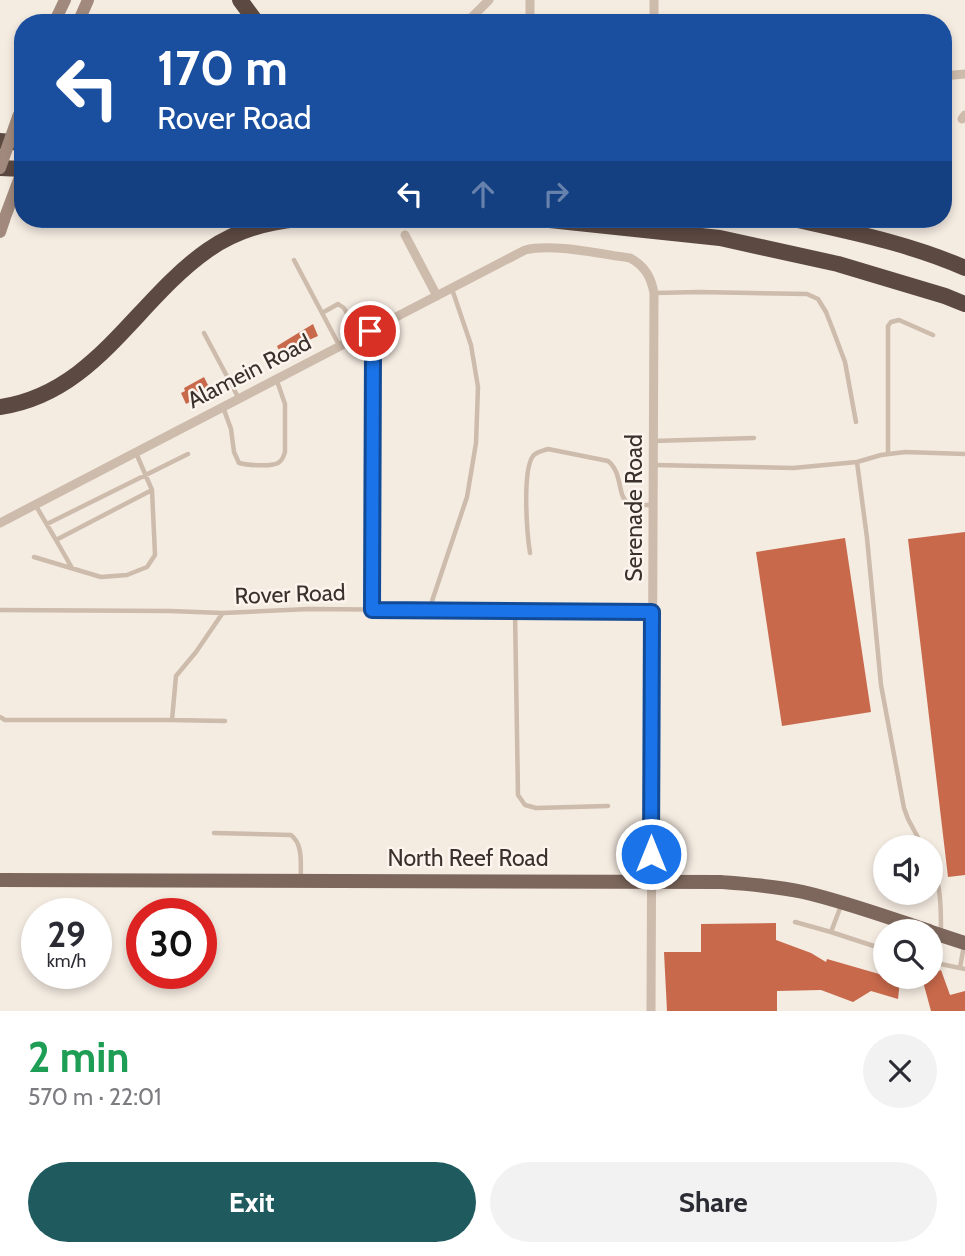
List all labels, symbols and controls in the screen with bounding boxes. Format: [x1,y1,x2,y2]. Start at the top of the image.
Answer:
text: 170 m [157,38,288,97]
icon: left [42,42,133,133]
text: Rover Road [157,98,312,137]
icon: left [391,175,429,213]
icon: ahead [464,175,502,213]
icon: right [537,175,575,213]
pin [340,301,400,361]
icon: arrive [351,312,389,350]
street label: Alamein Road [182,328,316,414]
street label: Serenade Road [620,434,648,582]
street label: Rover Road [234,578,346,610]
position arrow [614,817,688,891]
map controls [873,835,943,989]
button: sound [873,835,943,905]
street label: North Reef Road [388,844,548,872]
speed limit sign: 30 [126,898,217,989]
text: 29 [47,913,86,956]
button: search [873,919,943,989]
text: km/h [47,950,86,972]
text: 2 min [28,1031,129,1083]
button: close [863,1034,937,1108]
text: 570 m · 22:01 [28,1083,161,1111]
button: Exit [28,1162,476,1242]
button: Share [490,1162,937,1242]

